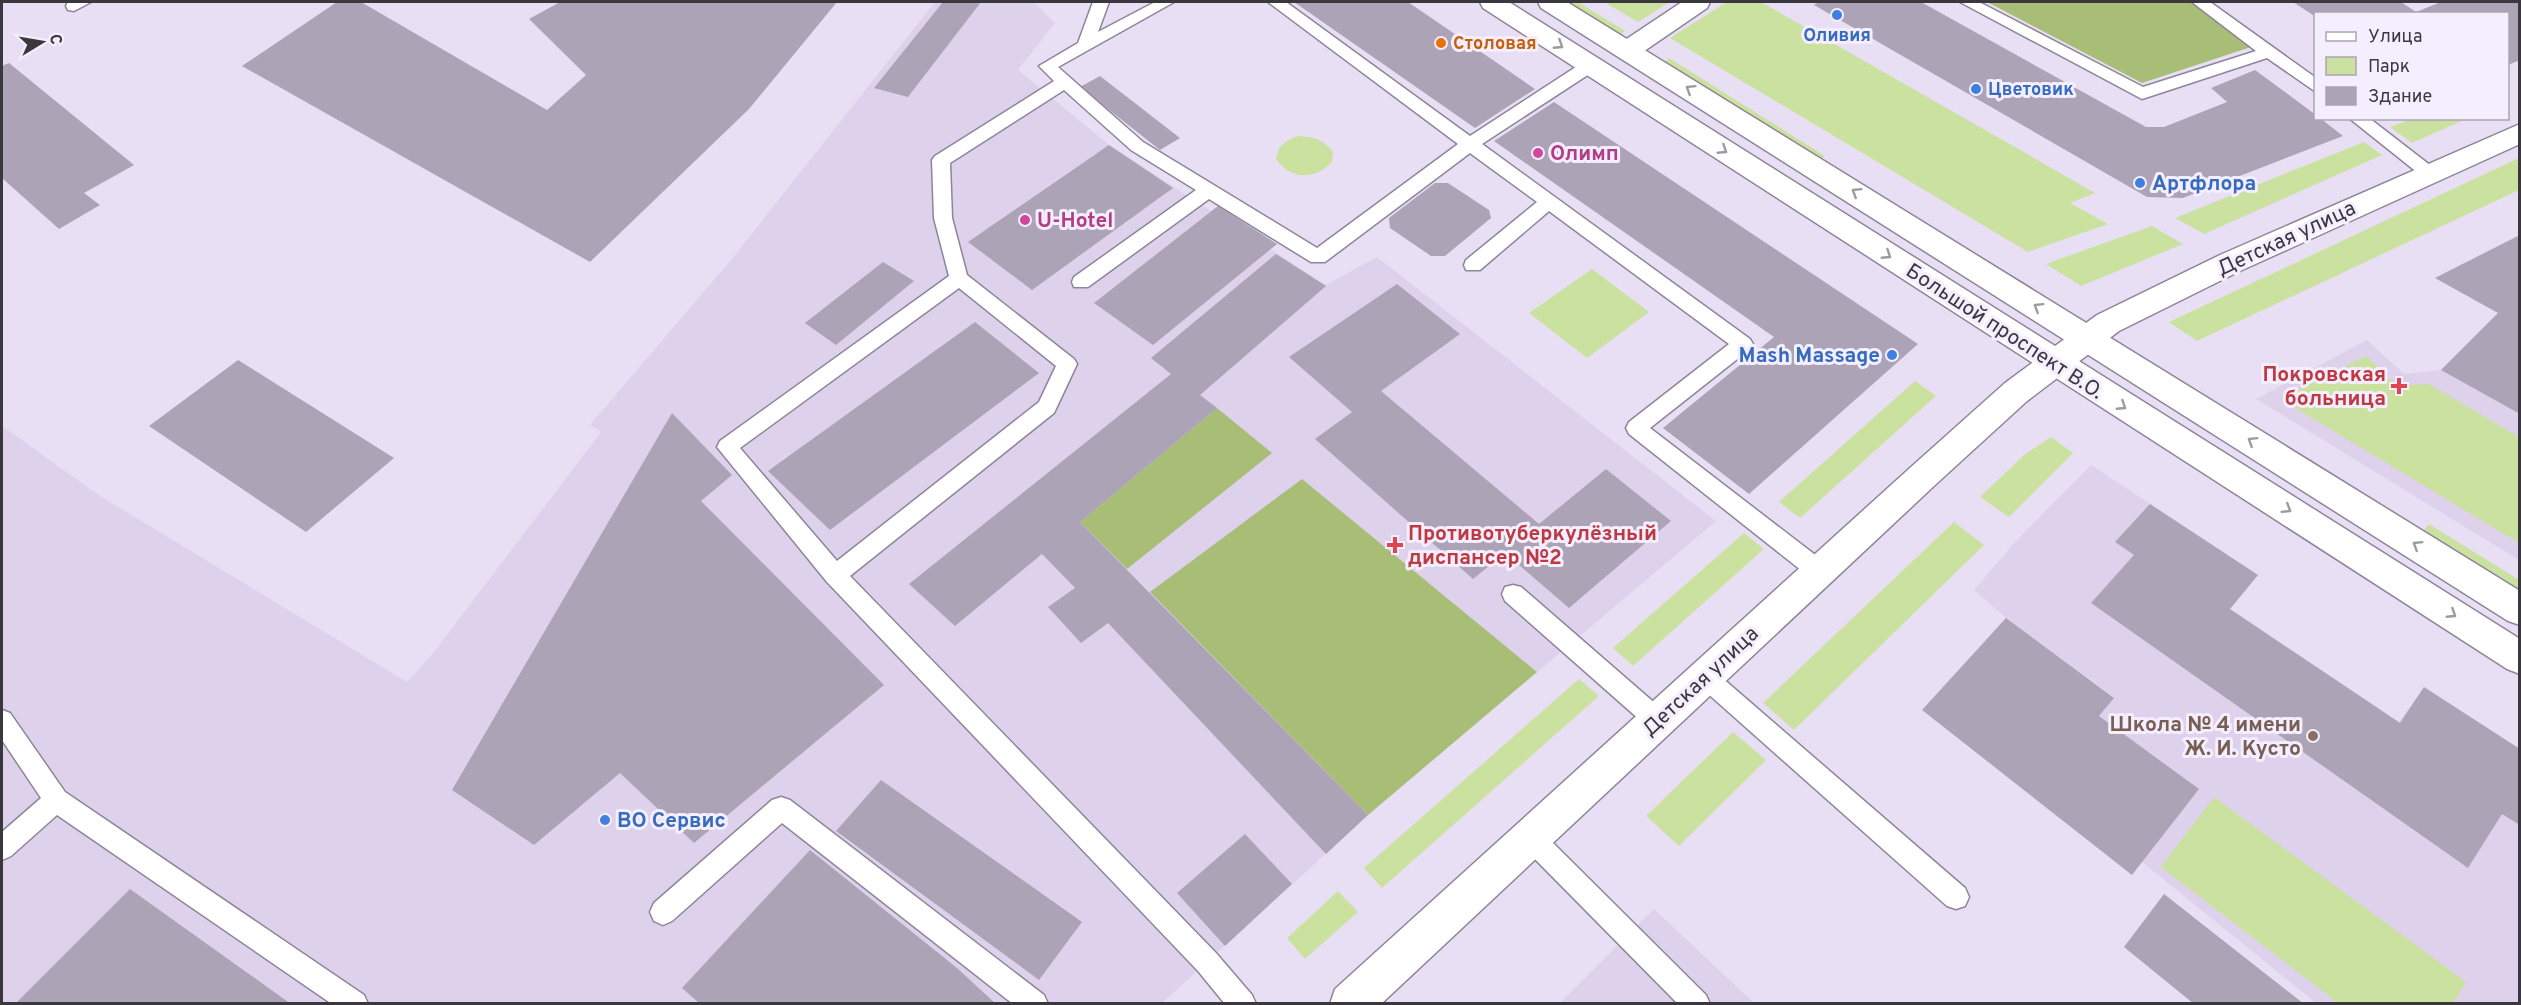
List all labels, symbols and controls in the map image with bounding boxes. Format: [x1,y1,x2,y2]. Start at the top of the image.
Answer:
marker: Оливия [1830,8,1844,22]
north arrow [12,12,72,72]
legend [2314,12,2509,120]
place label: Оливия [1803,25,1871,48]
text: Улица [2368,26,2422,49]
text: С [44,33,66,46]
place label: Столовая [1453,33,1537,56]
marker: Столовая [1434,36,1448,50]
one-way arrow [1552,38,1563,49]
text: Парк [2368,56,2410,79]
place label: Цветовик [1988,79,2074,102]
marker: Цветовик [1969,82,1983,96]
one-way arrow [1686,85,1697,96]
text: Здание [2368,86,2432,109]
place label: Олимп [1550,141,1619,168]
one-way arrow [1717,143,1727,155]
marker: Олимп [1531,146,1545,160]
place label: Артфлора [2152,171,2256,198]
marker: Артфлора [2133,176,2147,190]
one-way arrow [1851,189,1862,200]
street label: Детская улица [2213,195,2360,283]
place label: U-Hotel [1037,208,1113,235]
marker: U-Hotel [1018,213,1032,227]
one-way arrow [1881,248,1891,260]
street label: Большой проспект В.О. [1900,258,2108,406]
one-way arrow [2034,303,2044,315]
place label: Mash Massage [1739,343,1880,370]
marker: Mash Massage [1885,348,1899,362]
place label: Покровская больница [2262,362,2386,413]
marker: Покровская больница [2390,377,2408,395]
one-way arrow [2115,398,2126,409]
one-way arrow [2248,436,2258,448]
one-way arrow [2281,502,2291,514]
place label: Противотуберкулёзный диспансер №2 [1408,521,1657,572]
marker: Противотуберкулёзный диспансер №2 [1386,536,1404,554]
one-way arrow [2413,540,2423,552]
one-way arrow [2445,606,2456,617]
street label: Детская улица [1637,621,1765,743]
place label: Школа № 4 имени Ж. И. Кусто [2110,712,2301,763]
marker: Школа № 4 имени Ж. И. Кусто [2306,729,2320,743]
place label: ВО Сервис [617,808,726,835]
marker: ВО Сервис [598,813,612,827]

